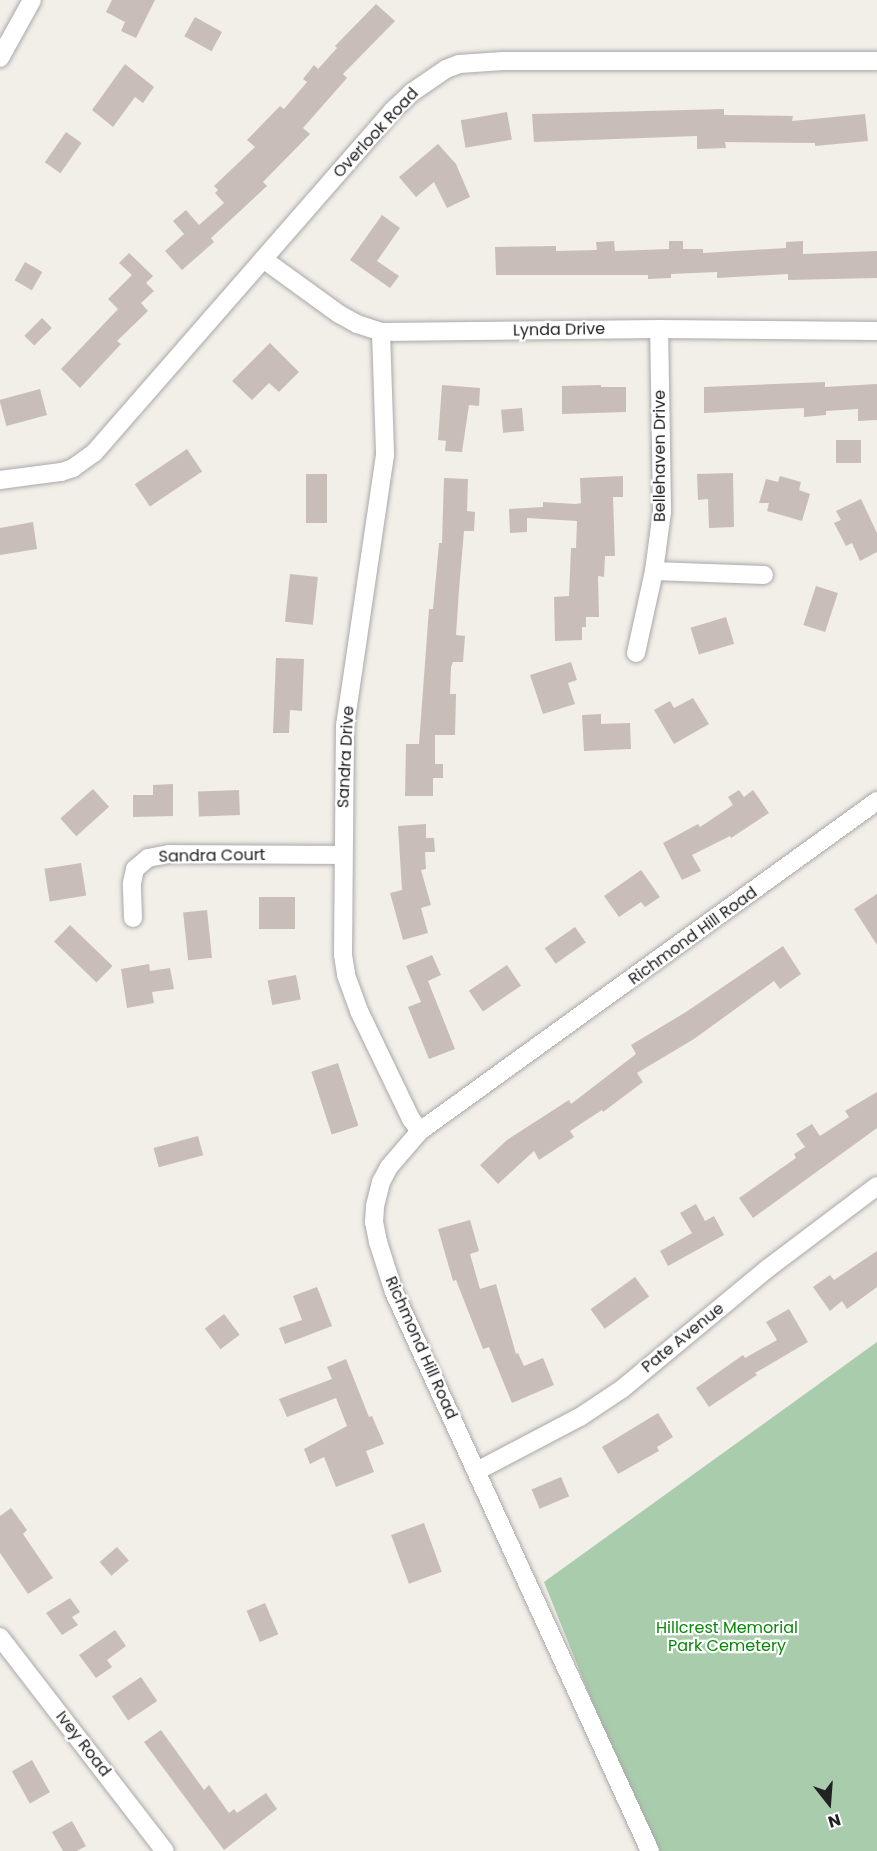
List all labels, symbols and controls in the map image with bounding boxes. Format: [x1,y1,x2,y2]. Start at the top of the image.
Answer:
street label: Overlook Road [329,84,423,182]
street label: Lynda Drive [513,320,605,340]
street label: Bellehaven Drive [650,390,670,522]
street label: Sandra Drive [334,705,358,809]
street label: Sandra Court [158,845,266,867]
street label: Richmond Hill Road [625,883,761,989]
street label: Richmond Hill Road [381,1274,461,1422]
street label: Pate Avenue [638,1299,728,1377]
park label: Hillcrest Memorial Park Cemetery [656,1618,798,1656]
street label: Ivey Road [52,1707,114,1781]
north arrow [799,1773,859,1833]
text: N [825,1808,844,1833]

